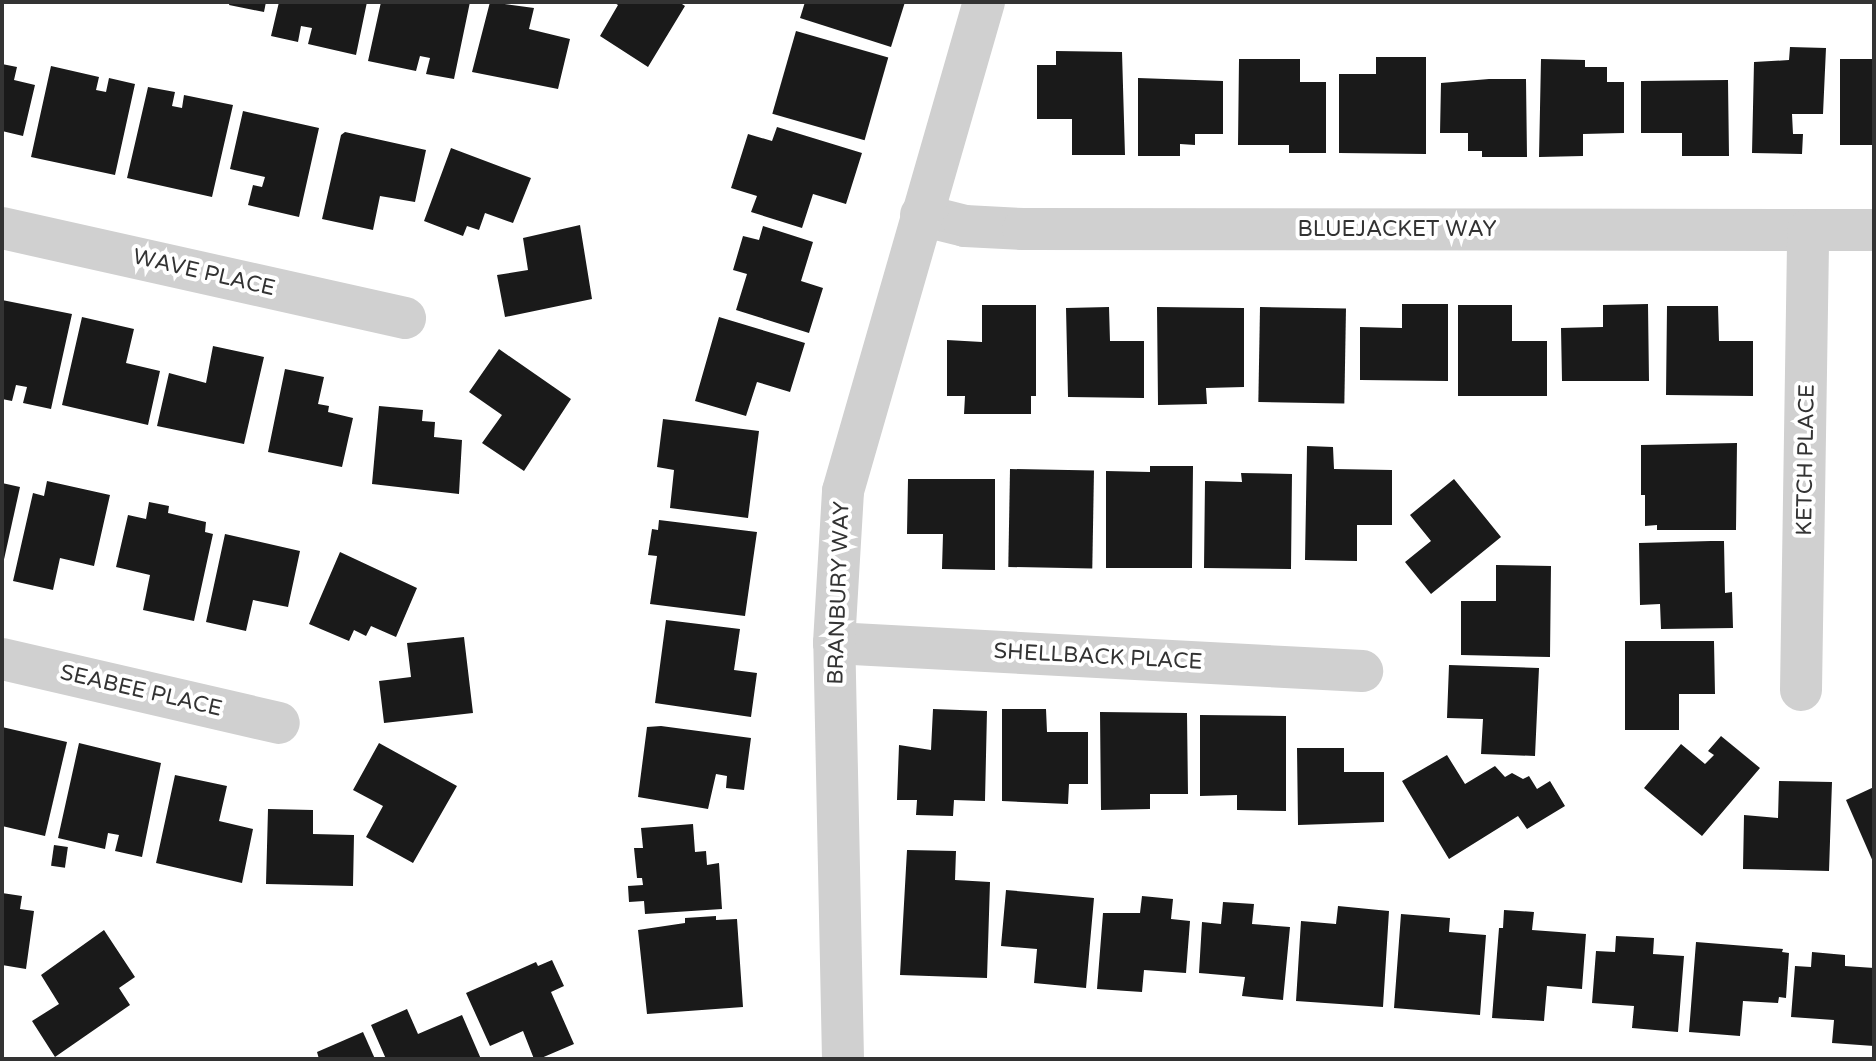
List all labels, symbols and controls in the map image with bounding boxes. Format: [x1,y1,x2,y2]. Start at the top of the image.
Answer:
street label: BLUEJACKET WAY [1297,217,1497,243]
street label: WAVE PLACE [130,244,278,302]
street label: KETCH PLACE [1791,384,1821,536]
street label: BRANBURY WAY [823,501,855,685]
street label: SHELLBACK PLACE [993,638,1203,676]
street label: SEABEE PLACE [57,660,225,722]

